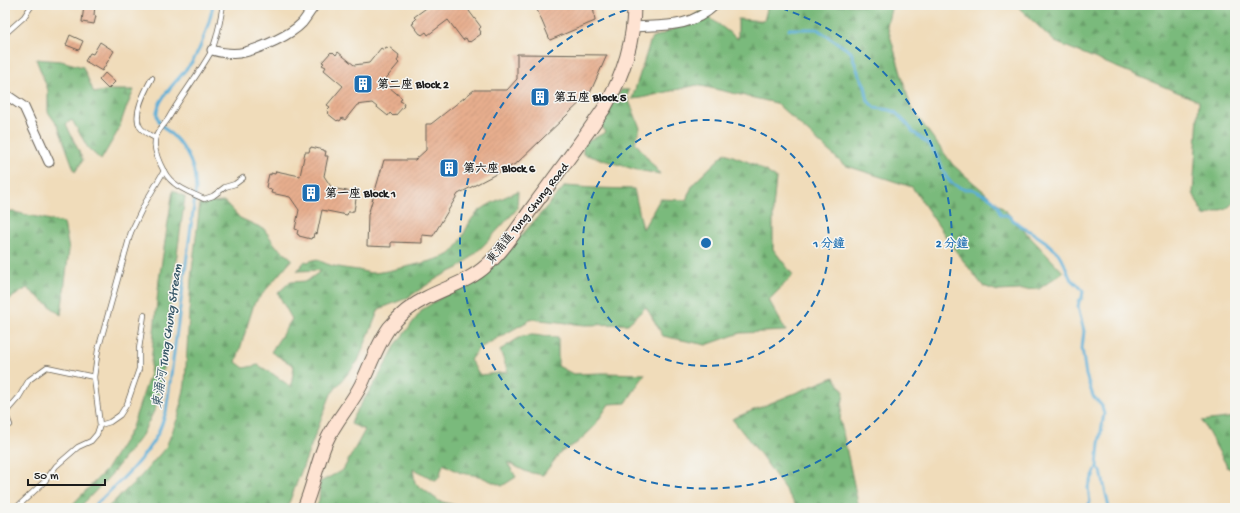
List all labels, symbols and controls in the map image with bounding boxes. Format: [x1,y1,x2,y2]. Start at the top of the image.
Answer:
building icon: 第二座 Block 2 [352,73,374,95]
place label: 第二座 Block 2 [377,78,449,93]
building icon: 第五座 Block 5 [529,86,551,108]
place label: 第五座 Block 5 [554,91,627,106]
building icon: 第六座 Block 6 [438,157,460,179]
street label: 東涌道 Tung Chung Road [484,159,573,268]
place label: 第六座 Block 6 [463,162,536,177]
building icon: 第一座 Block 1 [300,182,322,204]
place label: 第一座 Block 1 [325,187,396,202]
centre of rings [699,236,713,250]
text: 1 分鐘 [812,237,845,252]
text: 2 分鐘 [936,237,968,252]
water label: 東涌河 Tung Chung Stream [150,262,186,410]
scale bar [28,461,105,487]
text: 50 m [34,470,59,484]

